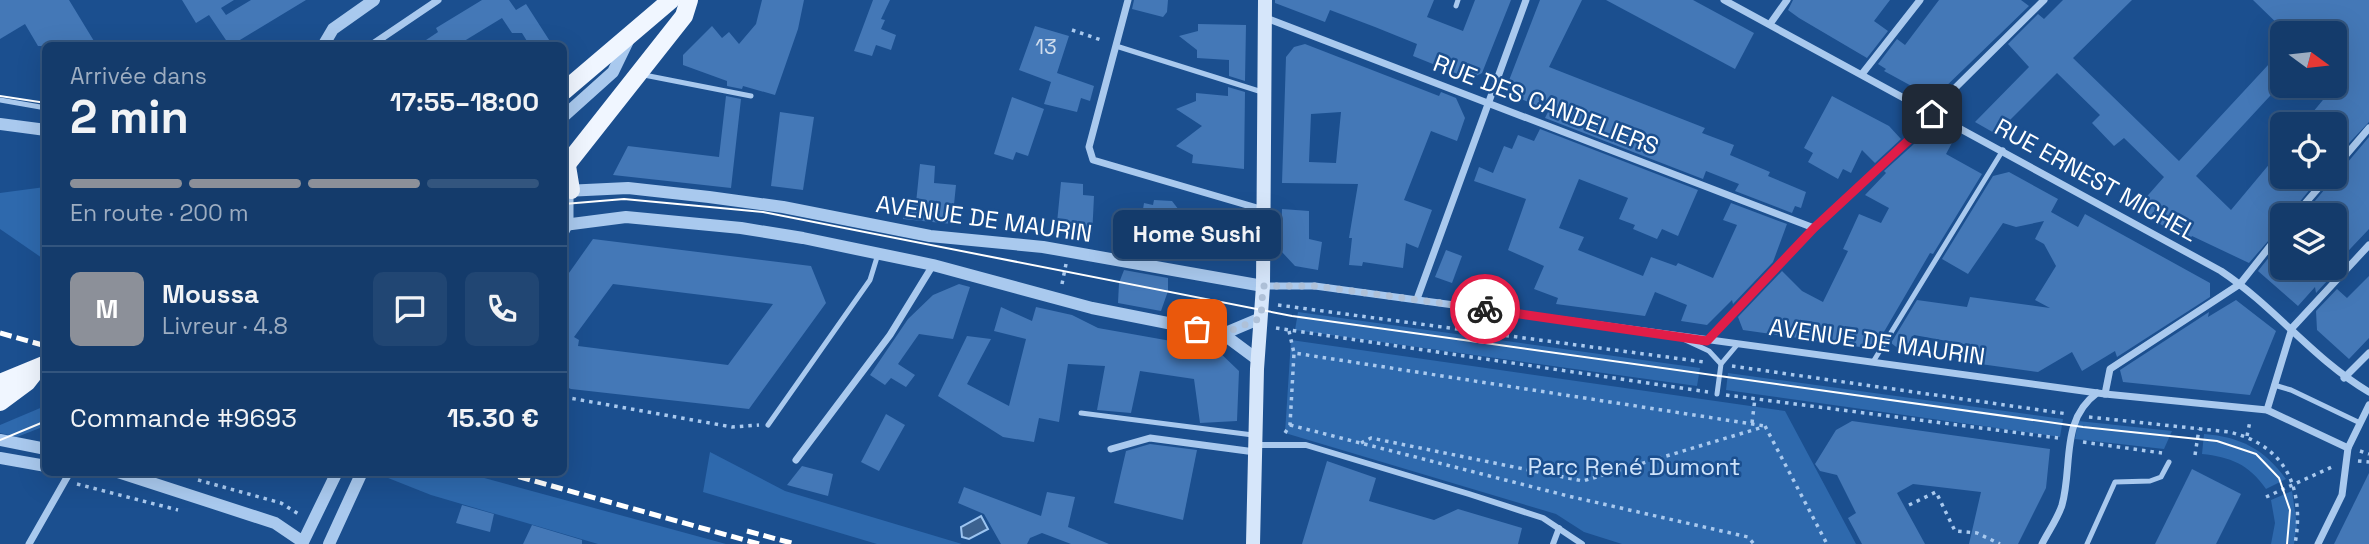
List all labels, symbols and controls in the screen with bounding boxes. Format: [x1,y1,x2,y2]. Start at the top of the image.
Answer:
north arrow [2270,21,2347,98]
map controls [2270,21,2347,280]
house number: 13 [1035,33,1057,60]
street label: RUE DES CANDELIERS [1429,47,1663,162]
text: Arrivée dans [70,61,207,91]
pin [1902,84,1962,144]
text: 17:55–18:00 [390,85,539,119]
text: 2 min [70,88,189,146]
icon: home [1913,95,1951,133]
street label: RUE ERNEST MICHEL [1989,111,2203,248]
button: locate [2270,112,2347,189]
street label: AVENUE DE MAURIN [874,188,1094,249]
text: En route · 200 m [70,198,248,228]
button: layers [2270,203,2347,280]
callout: Home Sushi [1113,210,1281,259]
text: Home Sushi [1133,219,1261,249]
button: chat [373,272,447,346]
button: phone [465,272,539,346]
courier [1450,274,1520,344]
text: Moussa [162,277,259,311]
icon: bike [1466,290,1504,328]
text: M [96,292,118,326]
pin [1167,299,1227,359]
icon: bag [1178,310,1216,348]
text: Livreur · 4.8 [162,311,288,341]
street label: AVENUE DE MAURIN [1767,311,1987,372]
text: Commande #9693 [70,401,297,435]
text: 15.30 € [447,401,539,435]
park label: Parc René Dumont [1527,451,1741,482]

